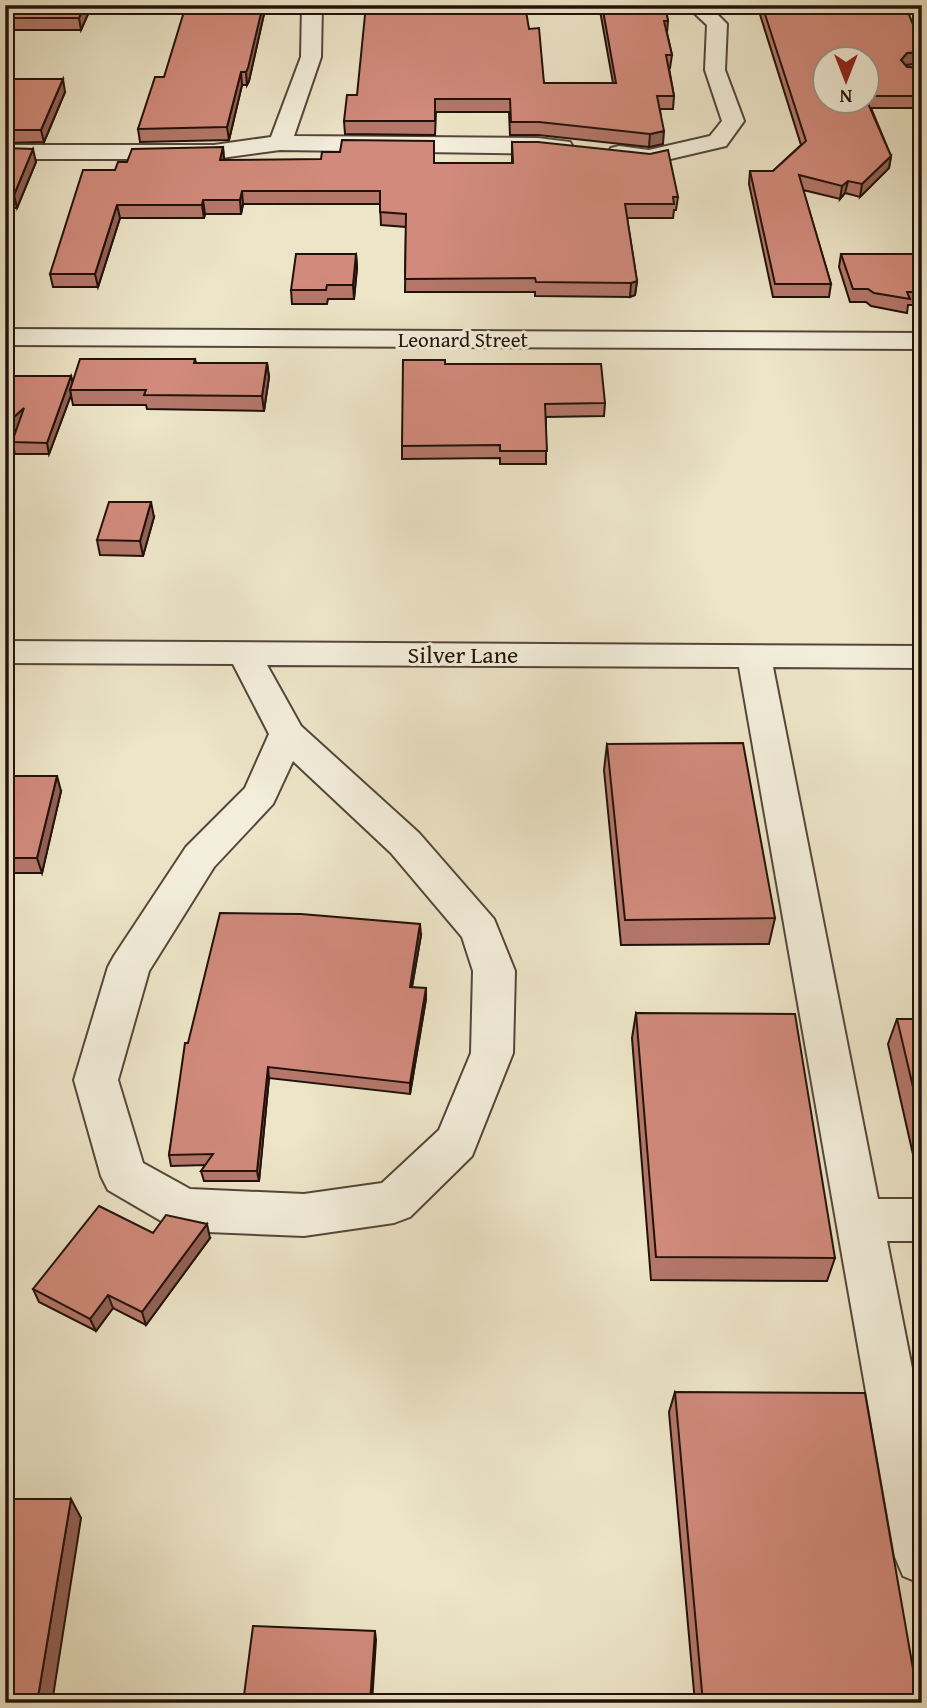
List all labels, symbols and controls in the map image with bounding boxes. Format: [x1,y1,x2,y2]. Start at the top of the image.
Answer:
north arrow [811,46,881,116]
text: N [839,83,852,111]
street label: Leonard Street [398,324,529,355]
street label: Silver Lane [408,637,518,672]

